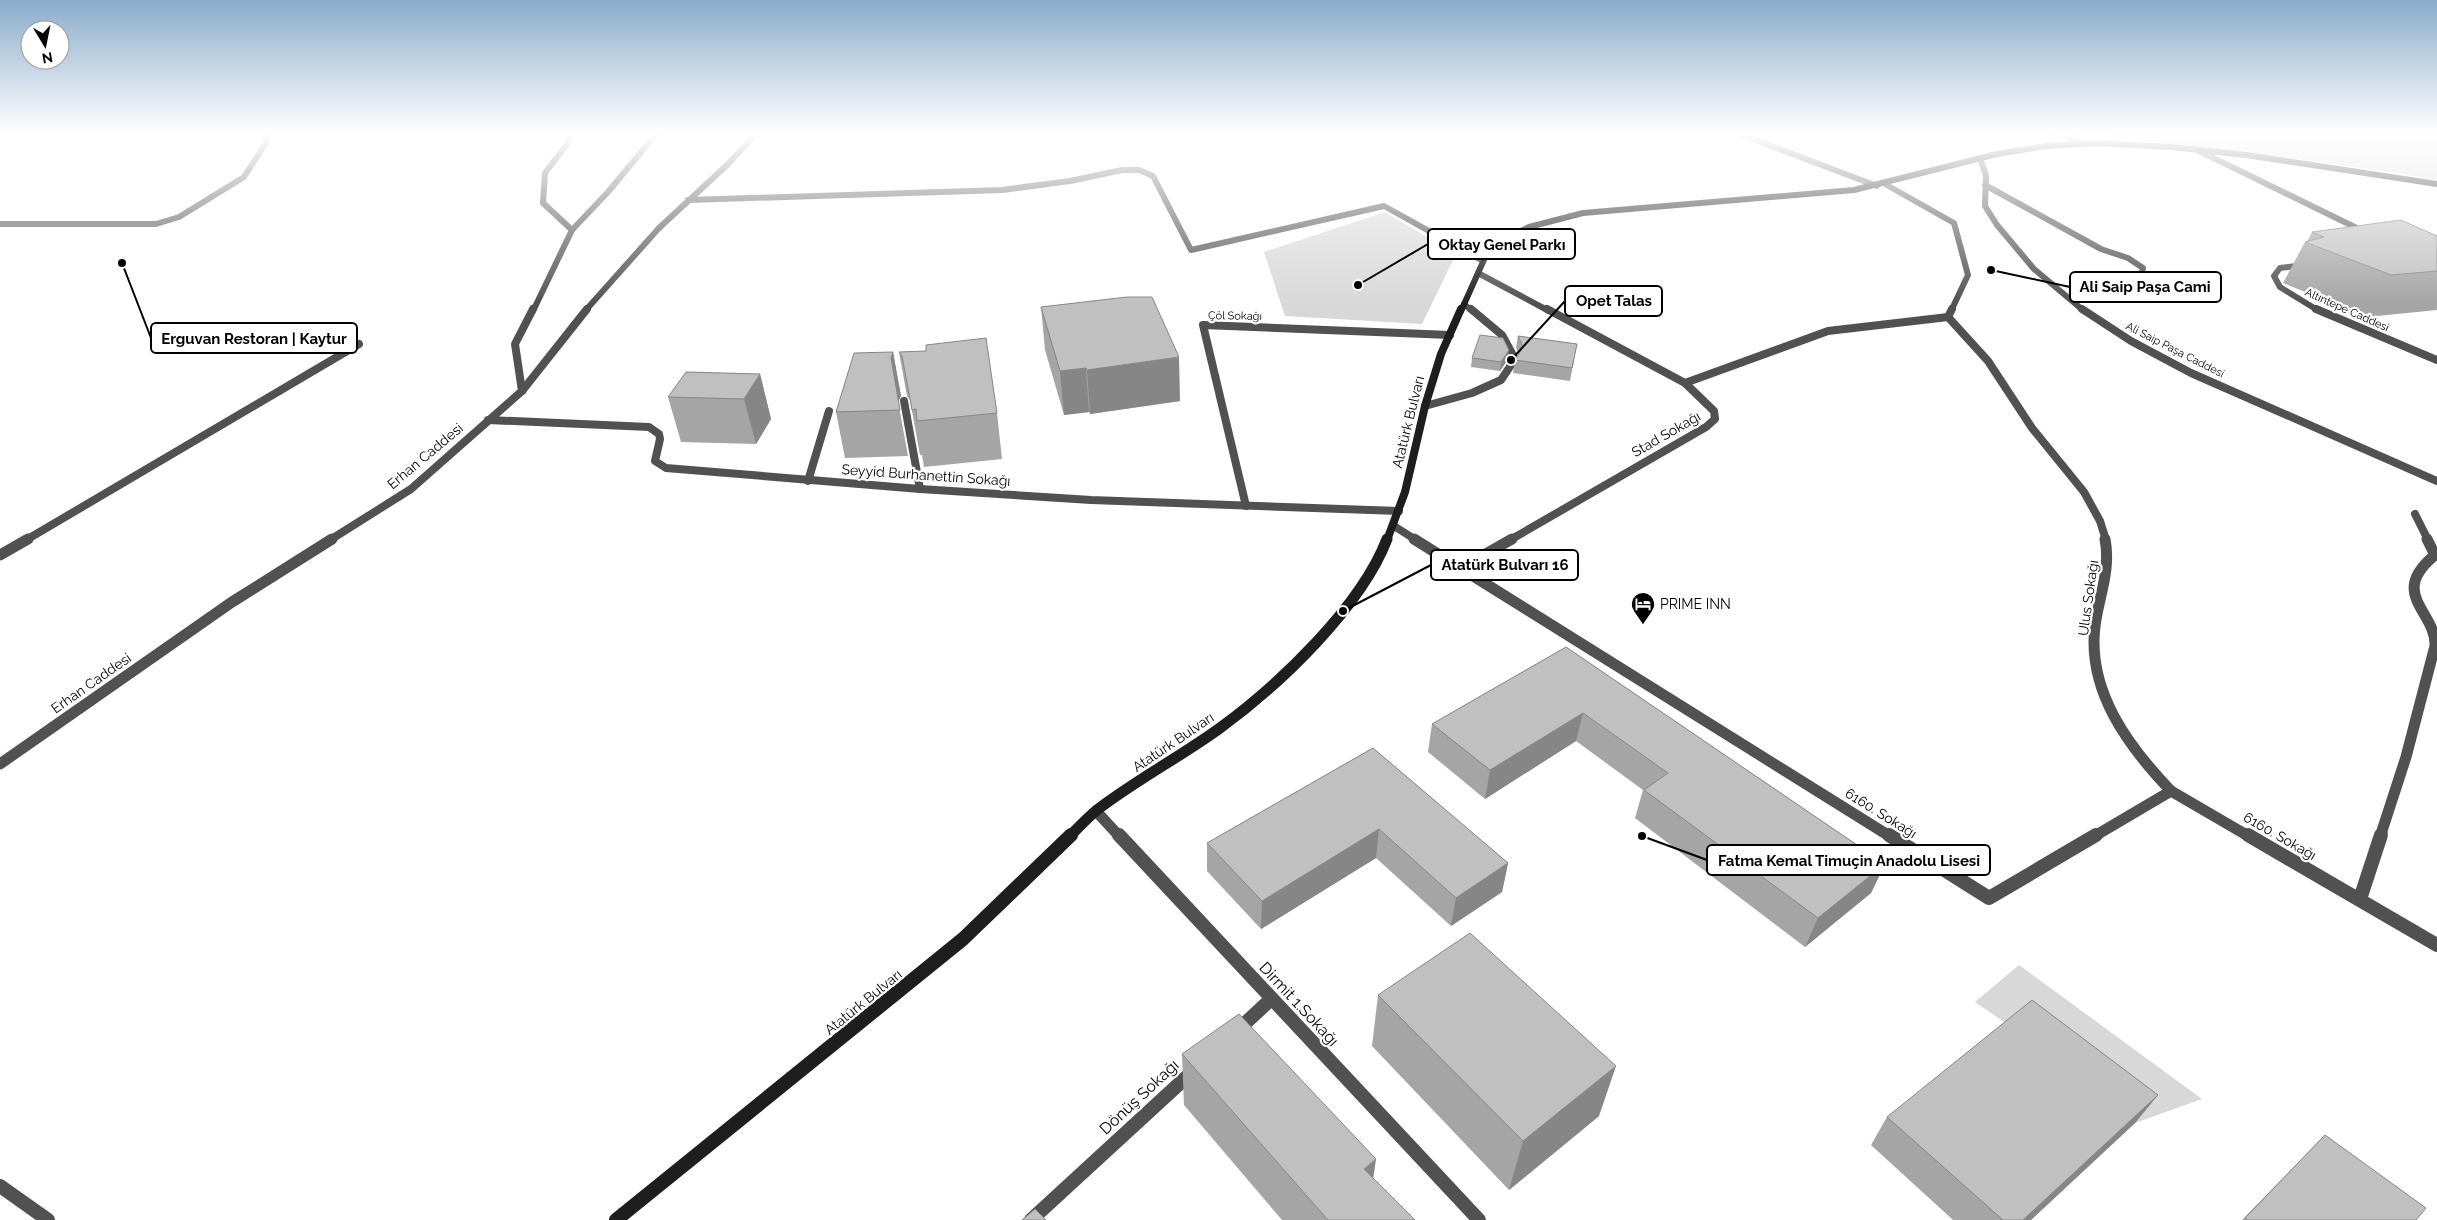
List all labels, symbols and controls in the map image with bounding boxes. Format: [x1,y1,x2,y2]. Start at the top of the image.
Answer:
north arrow [20,20,70,70]
text: N [41,49,54,67]
callout: Oktay Genel Parkı [1428,229,1575,259]
text: Oktay Genel Parkı [1439,236,1565,254]
callout: Ali Saip Paşa Cami [2070,272,2221,302]
text: Ali Saip Paşa Cami [2079,278,2211,296]
callout: Opet Talas [1565,286,1662,316]
street label: Altıntepe Caddesi [2303,286,2391,334]
text: Opet Talas [1576,292,1652,310]
street label: Çöl Sokağı [1208,309,1262,323]
street label: Ali Saip Paşa Caddesi [2124,320,2226,380]
callout: Erguvan Restoran | Kaytur [151,323,357,353]
text: Erguvan Restoran | Kaytur [161,330,347,348]
street label: Atatürk Bulvarı [1389,374,1427,470]
street label: Stad Sokağı [1629,408,1703,460]
street label: Erhan Caddesi [384,420,466,492]
street label: Seyyid Burhanettin Sokağı [841,461,1011,489]
callout: Atatürk Bulvarı 16 [1431,550,1578,580]
text: Atatürk Bulvarı 16 [1442,556,1568,574]
street label: Ulus Sokağı [2075,559,2101,637]
hotel icon: PRIME INN [1630,591,1656,625]
place label: PRIME INN [1660,596,1731,612]
street label: Erhan Caddesi [48,650,134,716]
street label: Atatürk Bulvarı [1129,709,1217,775]
street label: 6160. Sokağı [1842,785,1920,841]
street label: 6160. Sokağı [2241,809,2319,863]
callout: Fatma Kemal Timuçin Anadolu Lisesi [1707,845,1990,875]
text: Fatma Kemal Timuçin Anadolu Lisesi [1718,852,1980,870]
street label: Dirmit 1.Sokağı [1255,958,1343,1050]
street label: Atatürk Bulvarı [821,966,905,1038]
street label: Dönüş Sokağı [1095,1055,1183,1139]

